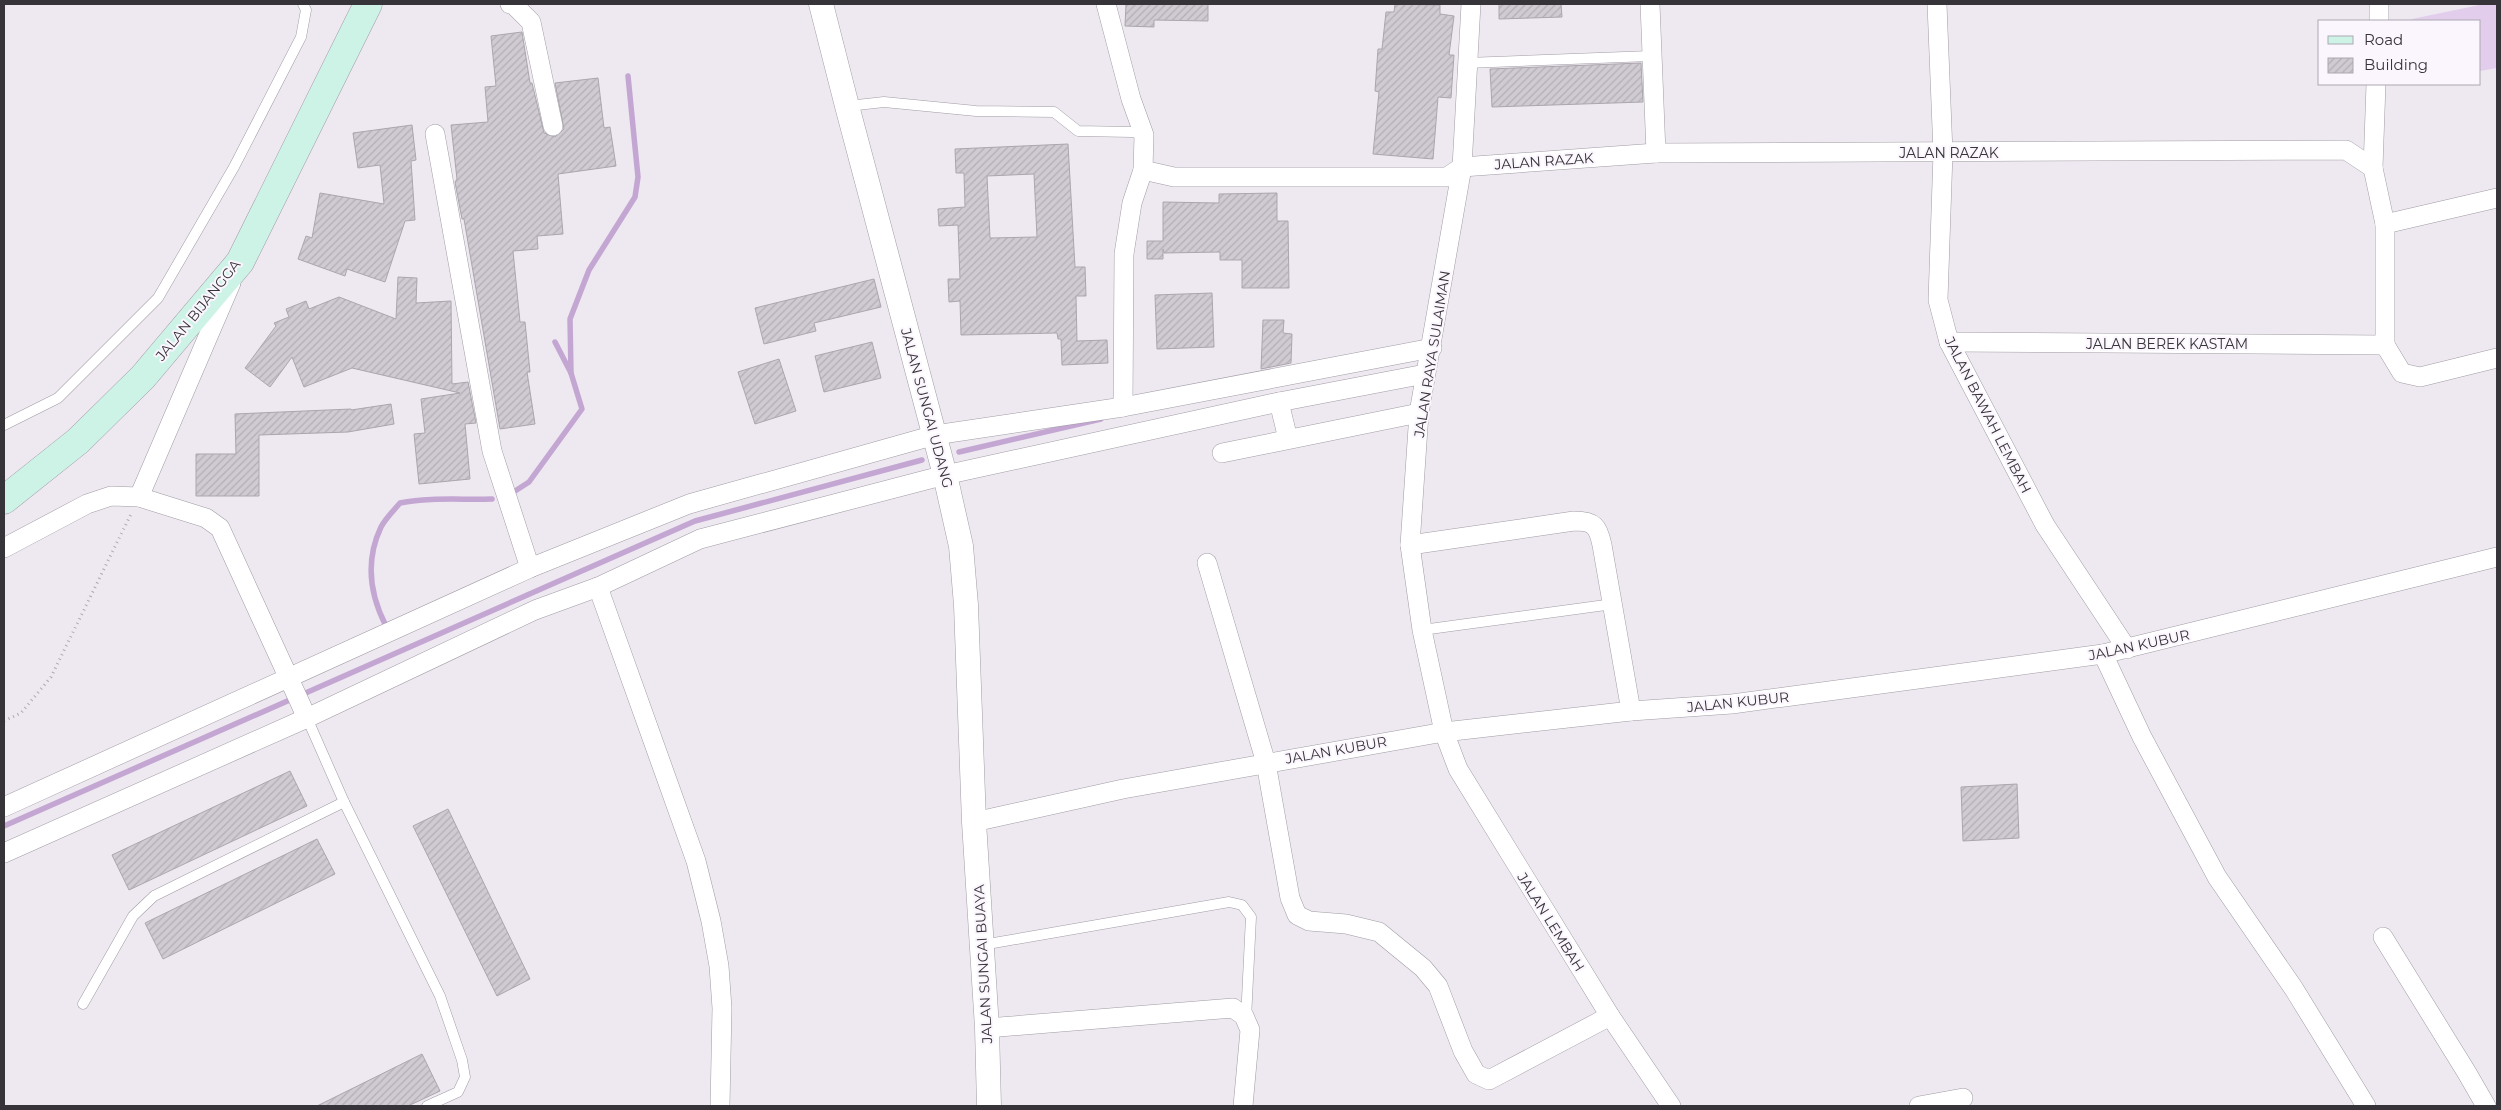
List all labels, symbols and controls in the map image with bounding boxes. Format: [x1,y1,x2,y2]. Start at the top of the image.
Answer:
legend [2318,20,2481,85]
text: Road [2364,30,2403,49]
text: Building [2364,55,2428,74]
street label: JALAN RAZAK [1898,144,1999,162]
street label: JALAN RAZAK [1493,149,1594,174]
street label: JALAN BIJANGGA [151,255,245,365]
street label: JALAN RAYA SULAIMAN [1410,269,1454,440]
street label: JALAN SUNGAI UDANG [897,325,957,490]
street label: JALAN BAWAH LEMBAH [1940,333,2035,496]
street label: JALAN BEREK KASTAM [2085,335,2248,353]
street label: JALAN KUBUR [2086,626,2191,665]
street label: JALAN KUBUR [1685,688,1790,716]
street label: JALAN KUBUR [1283,732,1388,768]
street label: JALAN LEMBAH [1513,868,1589,975]
street label: JALAN SUNGAI BUAYA [970,883,996,1045]

